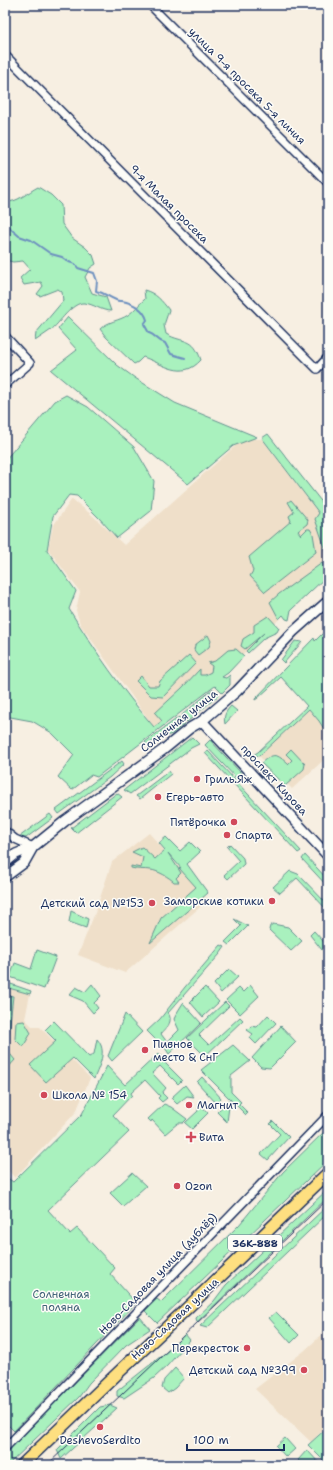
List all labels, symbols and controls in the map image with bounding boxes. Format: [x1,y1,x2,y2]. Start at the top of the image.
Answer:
street label: улица 9-я просека 5-я линия [185,24,309,148]
street label: 9-я Малая просека [126,161,212,247]
street label: Солнечная улица [137,686,221,756]
street label: проспект Кирова [237,741,311,819]
place label: Гриль.Яж [205,772,253,787]
marker: Гриль.Яж [192,774,202,784]
place label: Егерь-авто [166,790,225,805]
marker: Егерь-авто [153,792,163,802]
place label: Пятёрочка [170,815,226,830]
marker: Пятёрочка [229,817,239,827]
place label: Спарта [235,828,273,843]
marker: Спарта [222,830,232,840]
place label: Заморские котики [164,894,264,909]
place label: Детский сад №153 [41,896,144,911]
marker: Заморские котики [267,896,277,906]
marker: Детский сад №153 [147,898,157,908]
place label: Пивное место & СнГ [153,1037,218,1065]
marker: Пивное место & СнГ [140,1045,150,1055]
place label: Школа № 154 [52,1088,127,1103]
marker: Школа № 154 [39,1090,49,1100]
place label: Магнит [197,1098,238,1113]
marker: Магнит [184,1100,194,1110]
place label: Вита [199,1130,224,1145]
marker: Вита [186,1132,196,1142]
place label: Ozon [185,1179,213,1194]
marker: Ozon [172,1181,182,1191]
street label: Ново-Садовая улица (дублёр) [96,1210,220,1338]
road number: 36К-888 [228,1235,282,1251]
street label: Ново-Садовая улица [129,1275,221,1363]
park label: Солнечная поляна [33,1287,89,1315]
place label: Перекресток [172,1341,239,1356]
marker: Перекресток [242,1343,252,1353]
place label: Детский сад №399 [189,1363,296,1378]
marker: Детский сад №399 [299,1365,309,1375]
marker: DeshevoSerdito [95,1422,105,1432]
scale bar [187,1426,284,1452]
text: 100 m [193,1432,229,1448]
place label: DeshevoSerdito [59,1433,141,1448]

